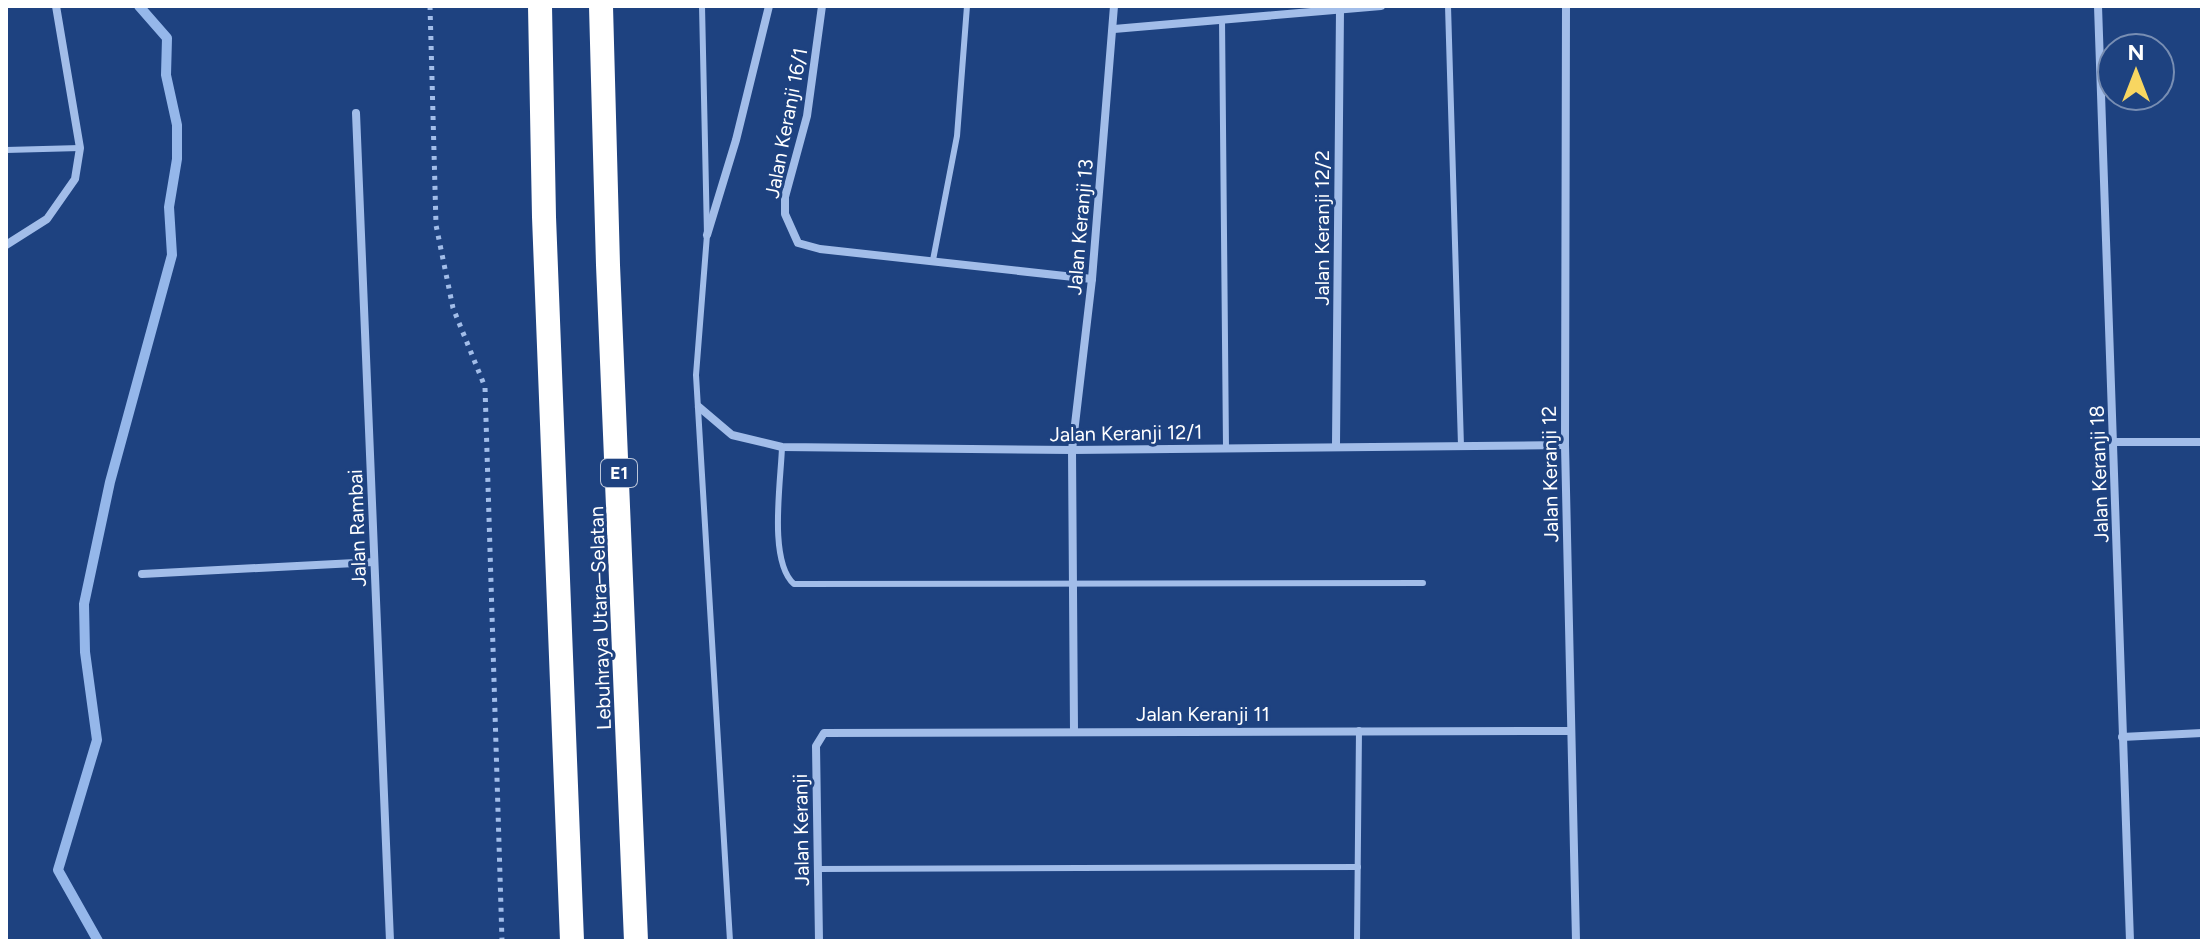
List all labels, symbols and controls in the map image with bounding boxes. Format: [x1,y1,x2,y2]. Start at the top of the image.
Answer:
north arrow [2096,32,2176,112]
text: N [2127,39,2145,66]
street label: Jalan Keranji 16/1 [760,46,812,200]
street label: Jalan Keranji 12/2 [1310,150,1334,306]
street label: Jalan Keranji 13 [1062,158,1098,296]
street label: Jalan Keranji 12 [1537,405,1563,543]
street label: Jalan Keranji 18 [2085,405,2113,543]
street label: Jalan Keranji 12/1 [1049,420,1203,446]
road number: E1 [601,459,637,487]
street label: Jalan Rambai [343,469,371,587]
street label: Lebuhraya Utara–Selatan [584,506,616,730]
street label: Jalan Keranji 11 [1136,702,1270,726]
street label: Jalan Keranji [788,774,814,886]

